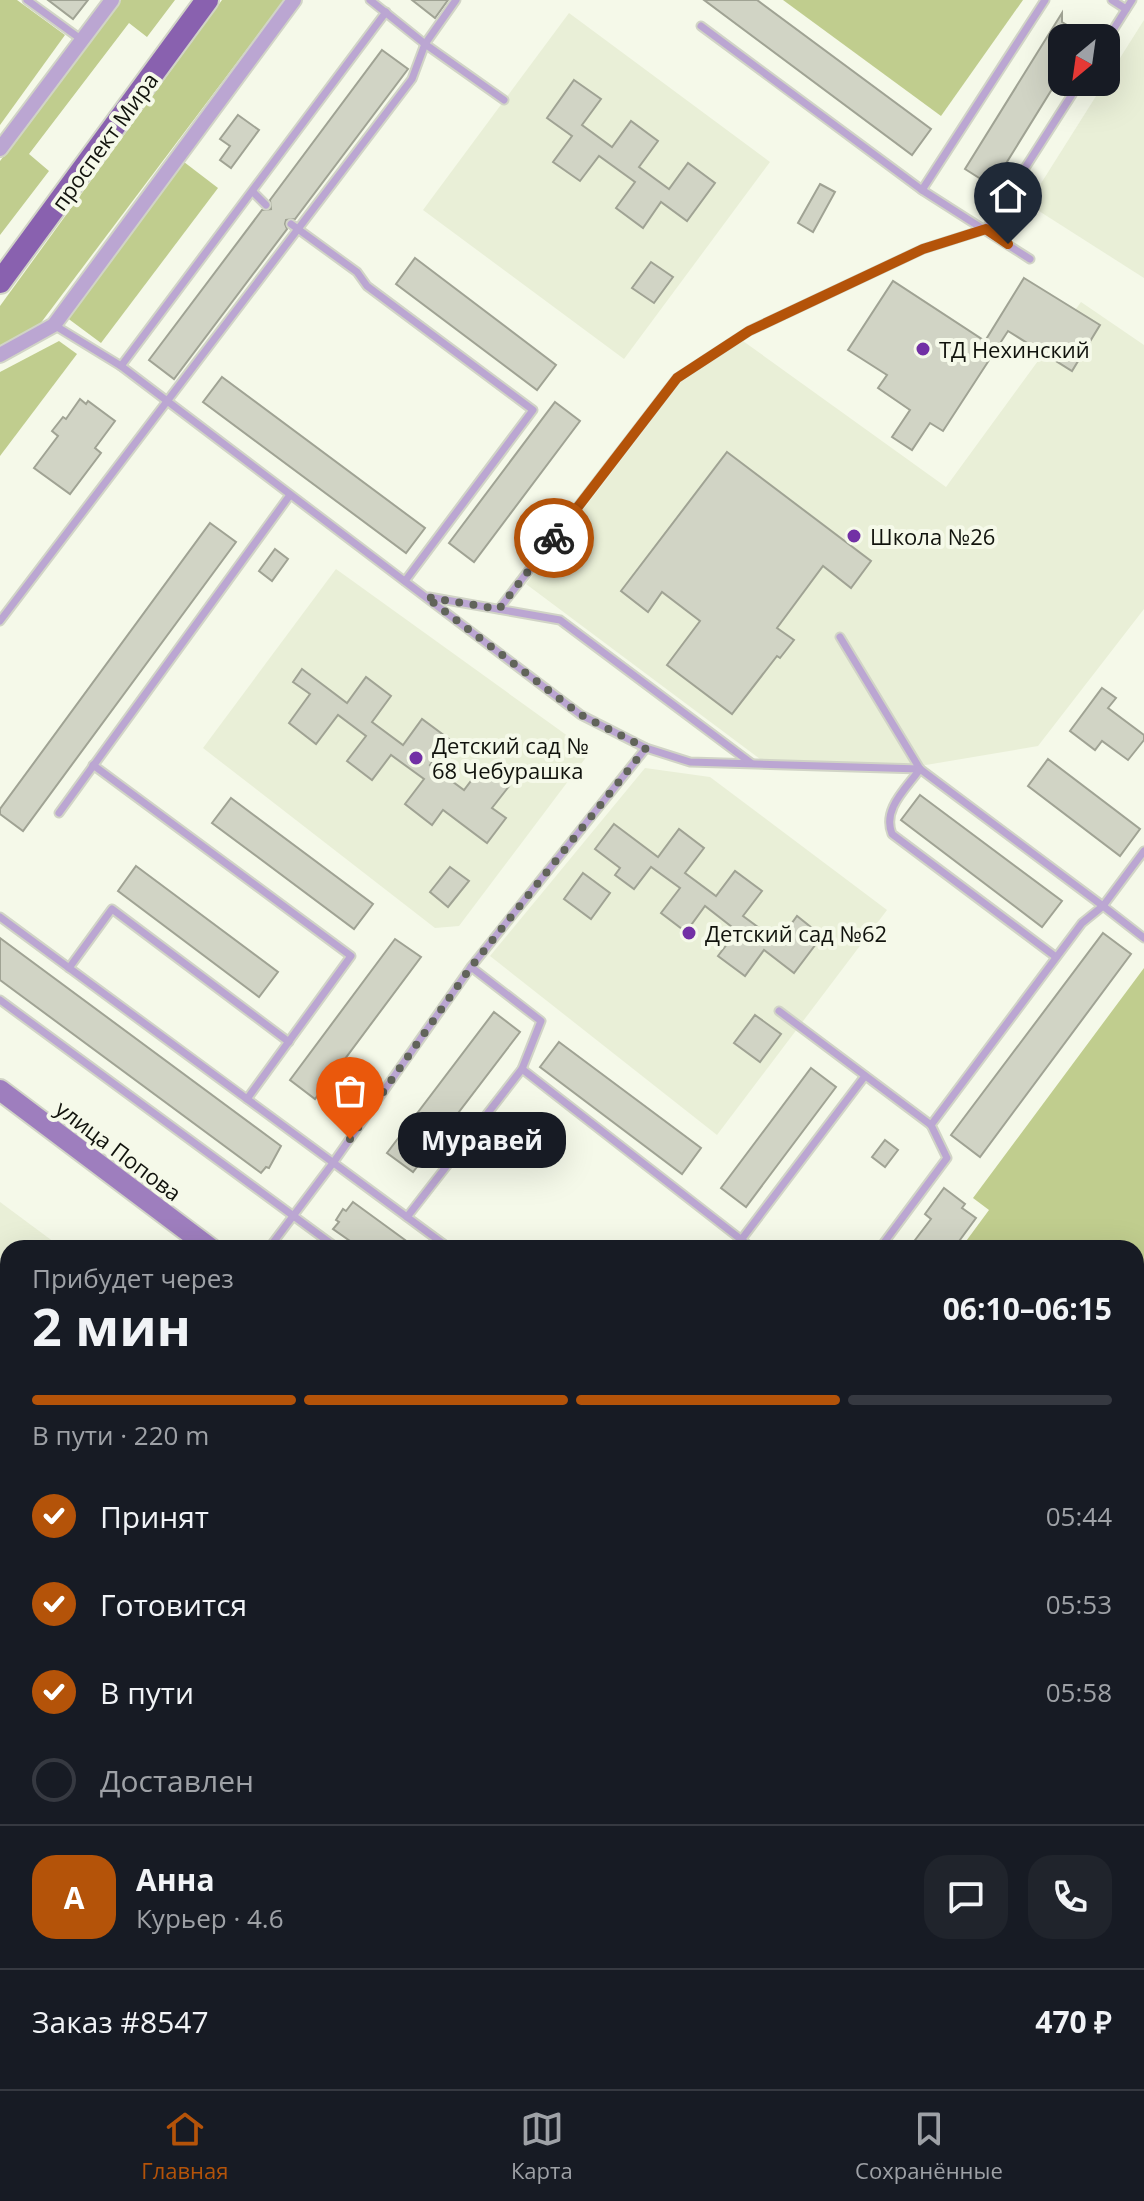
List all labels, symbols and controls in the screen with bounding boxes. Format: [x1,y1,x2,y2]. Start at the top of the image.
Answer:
north arrow [1048,24,1120,96]
map controls [1048,24,1120,96]
street label: проспект Мира [44,66,164,216]
pin [974,162,1042,244]
icon: home [986,174,1030,218]
place label: ТД Нехинский [939,334,1090,364]
marker: ТД Нехинский [914,340,932,358]
courier [514,498,594,578]
icon: bike [532,516,576,560]
place label: Школа №26 [870,521,995,551]
marker: Школа №26 [845,527,863,545]
place label: Детский сад № 68 Чебурашка [432,730,589,785]
marker: Детский сад № 68 Чебурашка [407,749,425,767]
place label: Детский сад №62 [705,918,887,948]
marker: Детский сад №62 [680,924,698,942]
pin [316,1057,384,1139]
icon: bag [328,1069,372,1113]
street label: улица Попова [50,1093,188,1207]
callout: Муравей [398,1111,566,1167]
text: Муравей [421,1122,543,1158]
text: Прибудет через [32,1260,234,1296]
text: 06:10–06:15 [943,1288,1112,1329]
text: 2 мин [32,1290,191,1361]
text: В пути · 220 m [32,1417,209,1453]
icon: check [32,1494,76,1538]
text: Принят [100,1496,209,1537]
text: 05:44 [1046,1498,1112,1534]
icon: check [32,1582,76,1626]
text: Готовится [100,1584,247,1625]
text: 05:53 [1046,1586,1112,1622]
icon: check [32,1670,76,1714]
text: В пути [100,1672,194,1713]
text: 05:58 [1046,1674,1112,1710]
text: Доставлен [100,1760,254,1801]
button: chat [924,1855,1008,1939]
button: phone [1028,1855,1112,1939]
text: Анна [136,1859,215,1900]
text: А [64,1877,84,1918]
text: Курьер · 4.6 [136,1900,284,1936]
text: Заказ #8547 [32,2001,209,2042]
text: 470 ₽ [1035,2001,1112,2042]
tab: Главная [141,2107,228,2185]
tab: Карта [511,2107,573,2185]
tab: Сохранённые [855,2107,1003,2185]

